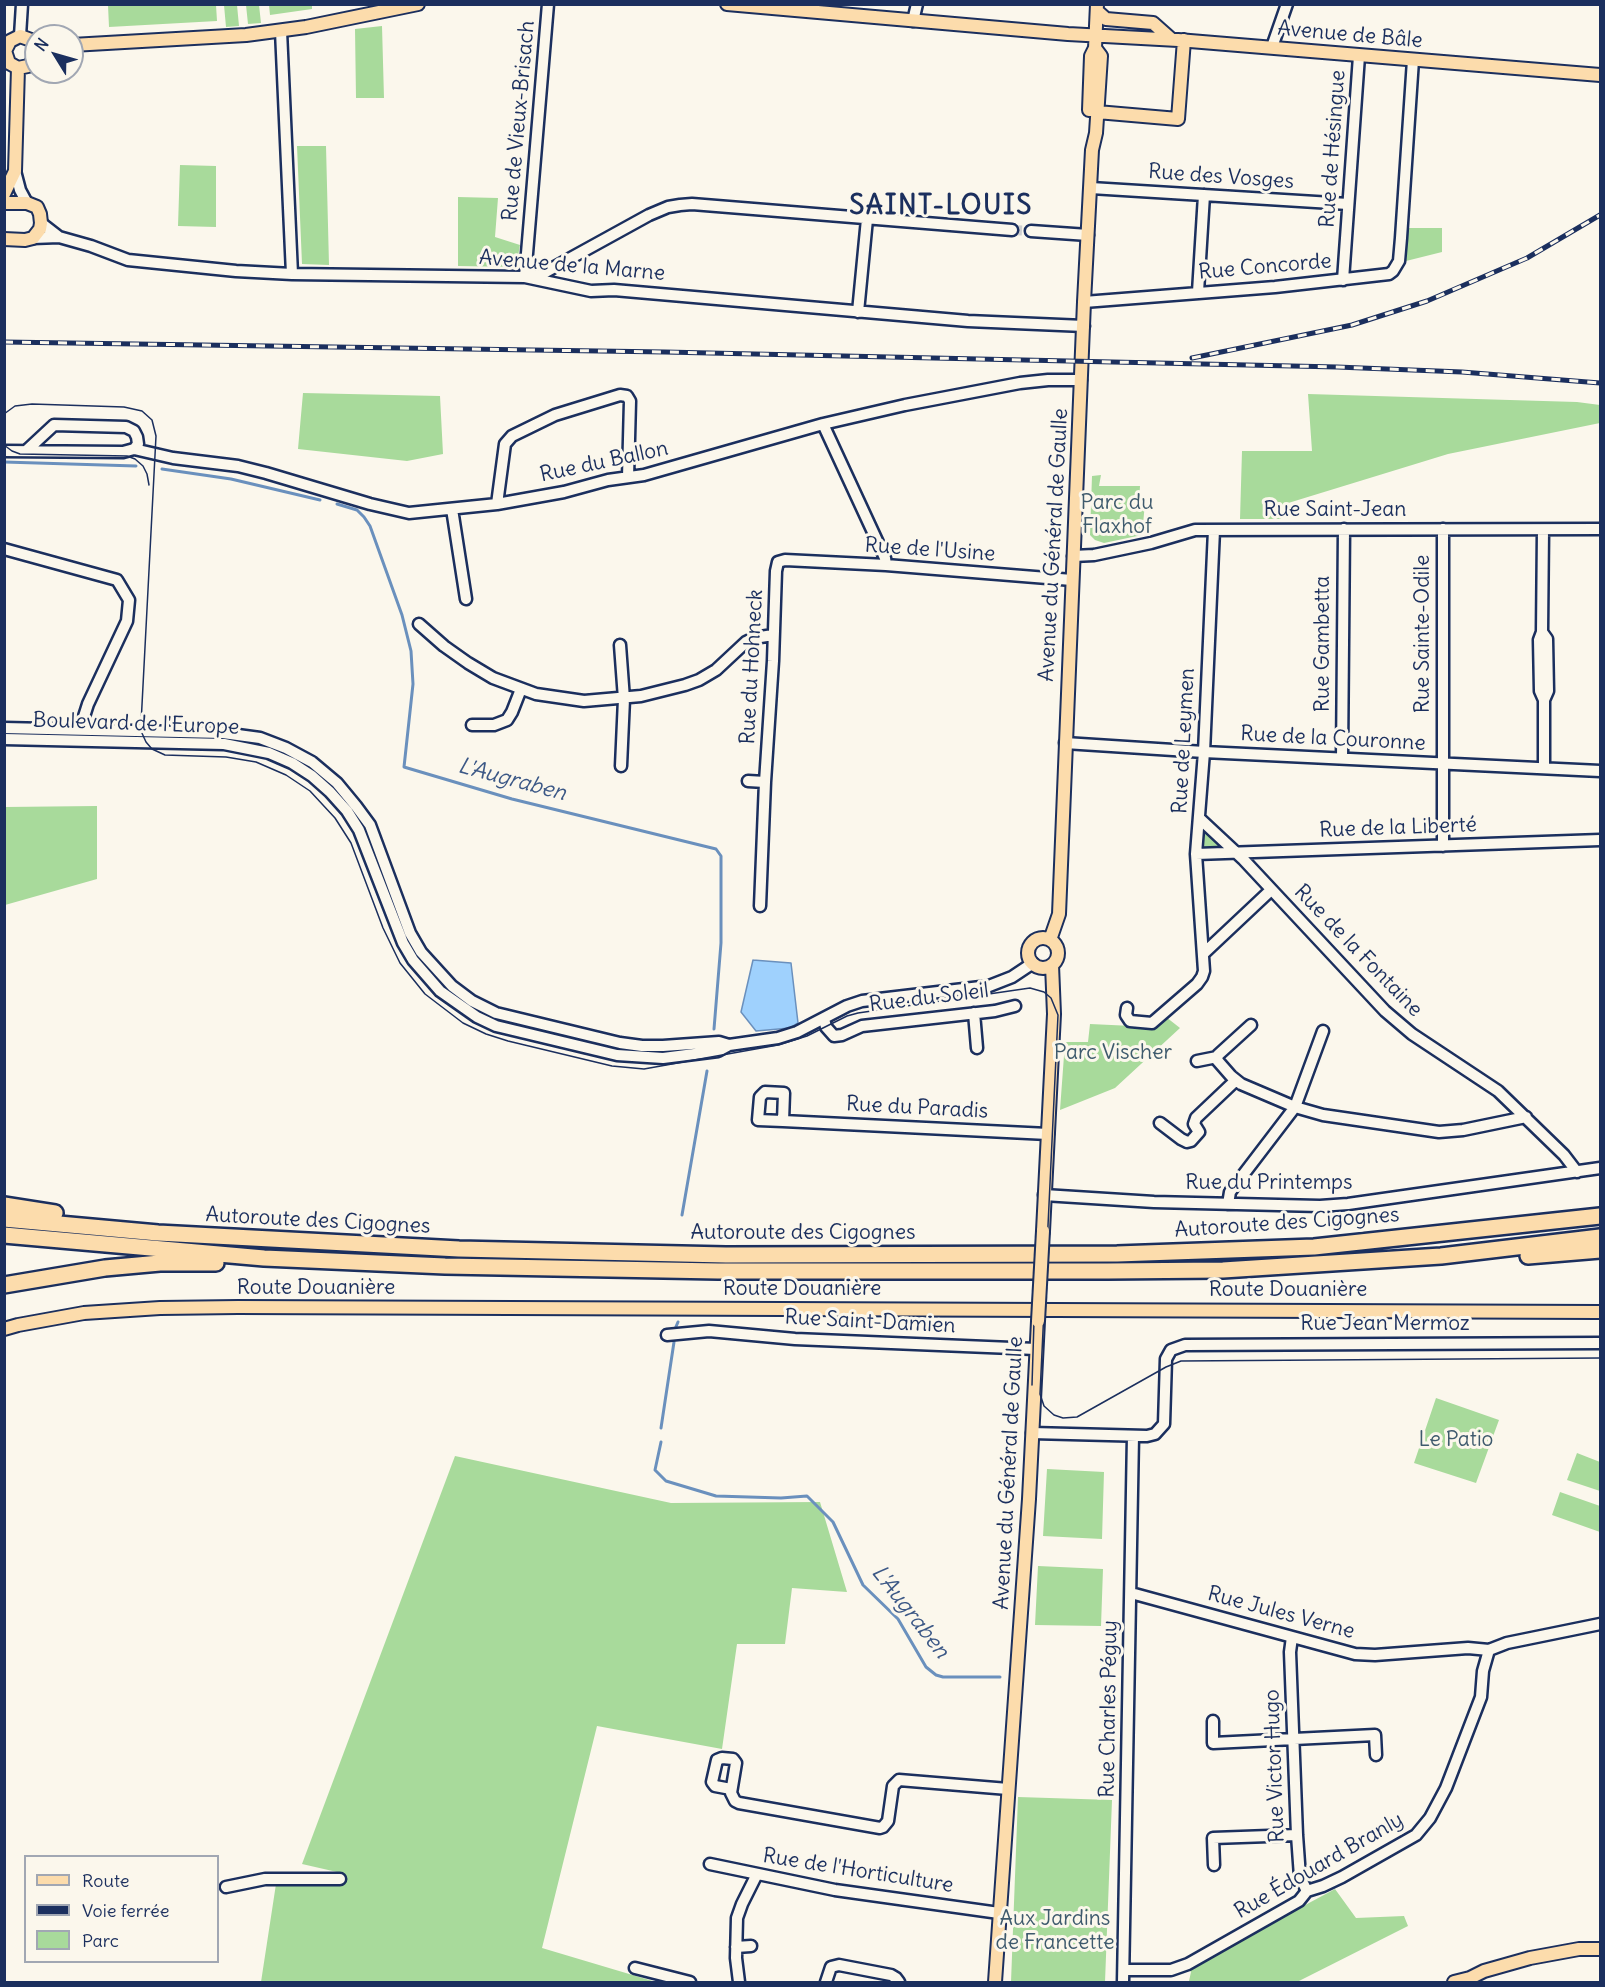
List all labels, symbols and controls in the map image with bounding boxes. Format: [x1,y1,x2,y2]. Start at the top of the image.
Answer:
street label: Avenue de Bâle [1276,16,1424,54]
street label: Rue de Vieux-Brisach [498,20,540,222]
north arrow [24,24,84,84]
text: N [30,34,53,55]
street label: Rue de Hésingue [1315,69,1351,229]
street label: Rue des Vosges [1147,159,1295,195]
district label: SAINT-LOUIS [849,190,1033,222]
street label: Avenue de la Marne [478,245,666,287]
street label: Rue Concorde [1197,249,1333,285]
street label: Avenue du Général de Gaulle [1034,408,1074,682]
street label: Rue du Ballon [538,436,670,488]
park label: Parc du Flaxhof [1081,490,1153,540]
street label: Rue Saint-Jean [1264,497,1406,523]
street label: Rue de l'Usine [864,533,996,567]
street label: Rue Sainte-Odile [1410,555,1436,713]
street label: Rue Gambetta [1310,576,1336,712]
street label: Rue du Hohneck [735,589,769,745]
street label: Rue de Leymen [1168,667,1200,815]
street label: Boulevard de l'Europe [32,708,240,740]
street label: Rue de la Couronne [1240,722,1426,756]
water label: L'Augraben [455,753,569,807]
street label: Rue de la Liberté [1319,813,1477,843]
street label: Rue de la Fontaine [1289,880,1427,1022]
street label: Rue du Soleil [868,978,990,1018]
park label: Parc Vischer [1054,1040,1172,1066]
street label: Rue du Paradis [845,1092,989,1124]
street label: Rue du Printemps [1185,1170,1353,1196]
street label: Autoroute des Cigognes [205,1203,431,1239]
street label: Autoroute des Cigognes [1174,1203,1400,1243]
street label: Autoroute des Cigognes [690,1220,916,1246]
street label: Route Douanière [237,1275,395,1301]
street label: Route Douanière [723,1276,881,1302]
street label: Route Douanière [1209,1277,1367,1303]
street label: Rue Saint-Damien [784,1305,956,1339]
street label: Rue Jean Mermoz [1300,1311,1470,1337]
street label: Avenue du Général de Gaulle [989,1336,1029,1610]
park label: Le Patio [1419,1427,1493,1453]
water label: L'Augraben [866,1560,954,1664]
street label: Rue Jules Verne [1205,1581,1357,1645]
street label: Rue Charles Péguy [1095,1620,1123,1798]
street label: Rue Victor Hugo [1260,1689,1290,1843]
street label: Rue Édouard Branly [1230,1807,1408,1925]
street label: Rue de l'Horticulture [761,1844,955,1898]
legend [24,1855,219,1963]
text: Route [82,1869,130,1892]
text: Voie ferrée [82,1899,169,1922]
park label: Aux Jardins de Francette [996,1906,1114,1956]
text: Parc [82,1929,119,1952]

